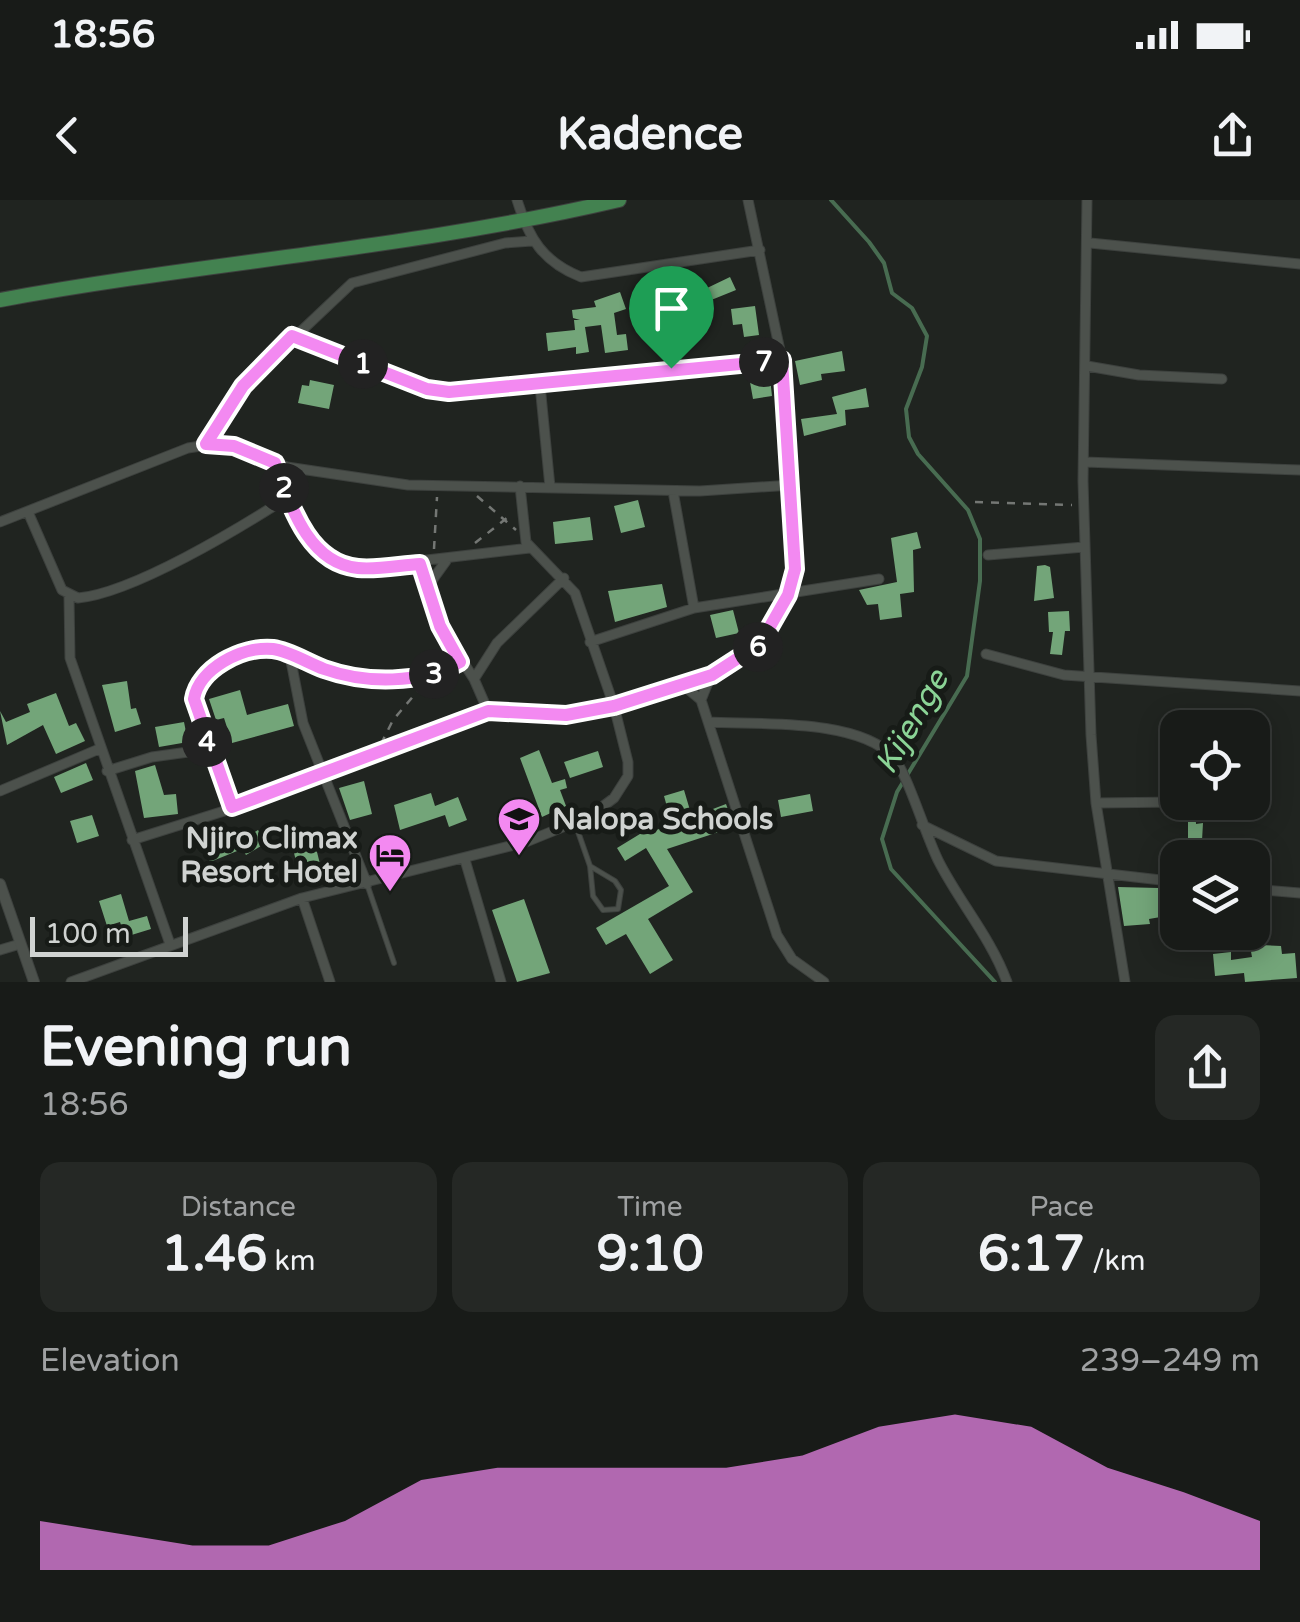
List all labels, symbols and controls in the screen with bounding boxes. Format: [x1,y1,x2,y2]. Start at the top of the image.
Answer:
text: 18:56 [50,12,155,58]
icon: back [40,108,95,163]
text: Kadence [557,108,743,162]
icon: share [1205,108,1260,163]
pin [629,266,714,369]
icon: arrive [644,281,699,336]
pin: 7 [739,337,789,387]
pin: 1 [338,339,388,389]
text: 7 [755,345,773,379]
text: 1 [354,347,372,381]
pin: 2 [259,463,309,513]
text: 2 [275,471,293,505]
pin: 6 [733,622,783,672]
text: 6 [749,630,767,664]
pin: 3 [409,649,459,699]
text: 3 [425,657,443,691]
water label: Kijenge [867,662,958,781]
map controls [1160,710,1270,950]
button: locate [1160,710,1270,820]
pin: 4 [182,717,232,767]
text: 4 [198,725,216,759]
school or university icon: Nalopa Schools [496,796,542,857]
place label: Nalopa Schools [552,801,773,838]
place label: Njiro Climax Resort Hotel [180,820,358,891]
hotel icon: Njiro Climax Resort Hotel [367,832,413,893]
button: layers [1160,840,1270,950]
scale bar [30,912,188,956]
text: 100 m [45,917,131,951]
text: Evening run [40,1015,352,1081]
button: share [1155,1015,1260,1120]
text: 18:56 [40,1086,129,1124]
text: Distance [181,1190,296,1224]
text: Time [617,1190,683,1224]
text: Pace [1029,1190,1094,1224]
text: 1.46 [161,1224,267,1284]
text: 9:10 [596,1224,704,1284]
text: 6:17 [978,1224,1085,1284]
text: km [267,1244,316,1278]
text: /km [1085,1244,1146,1278]
text: Elevation [40,1342,180,1380]
text: 239–249 m [1080,1342,1260,1380]

